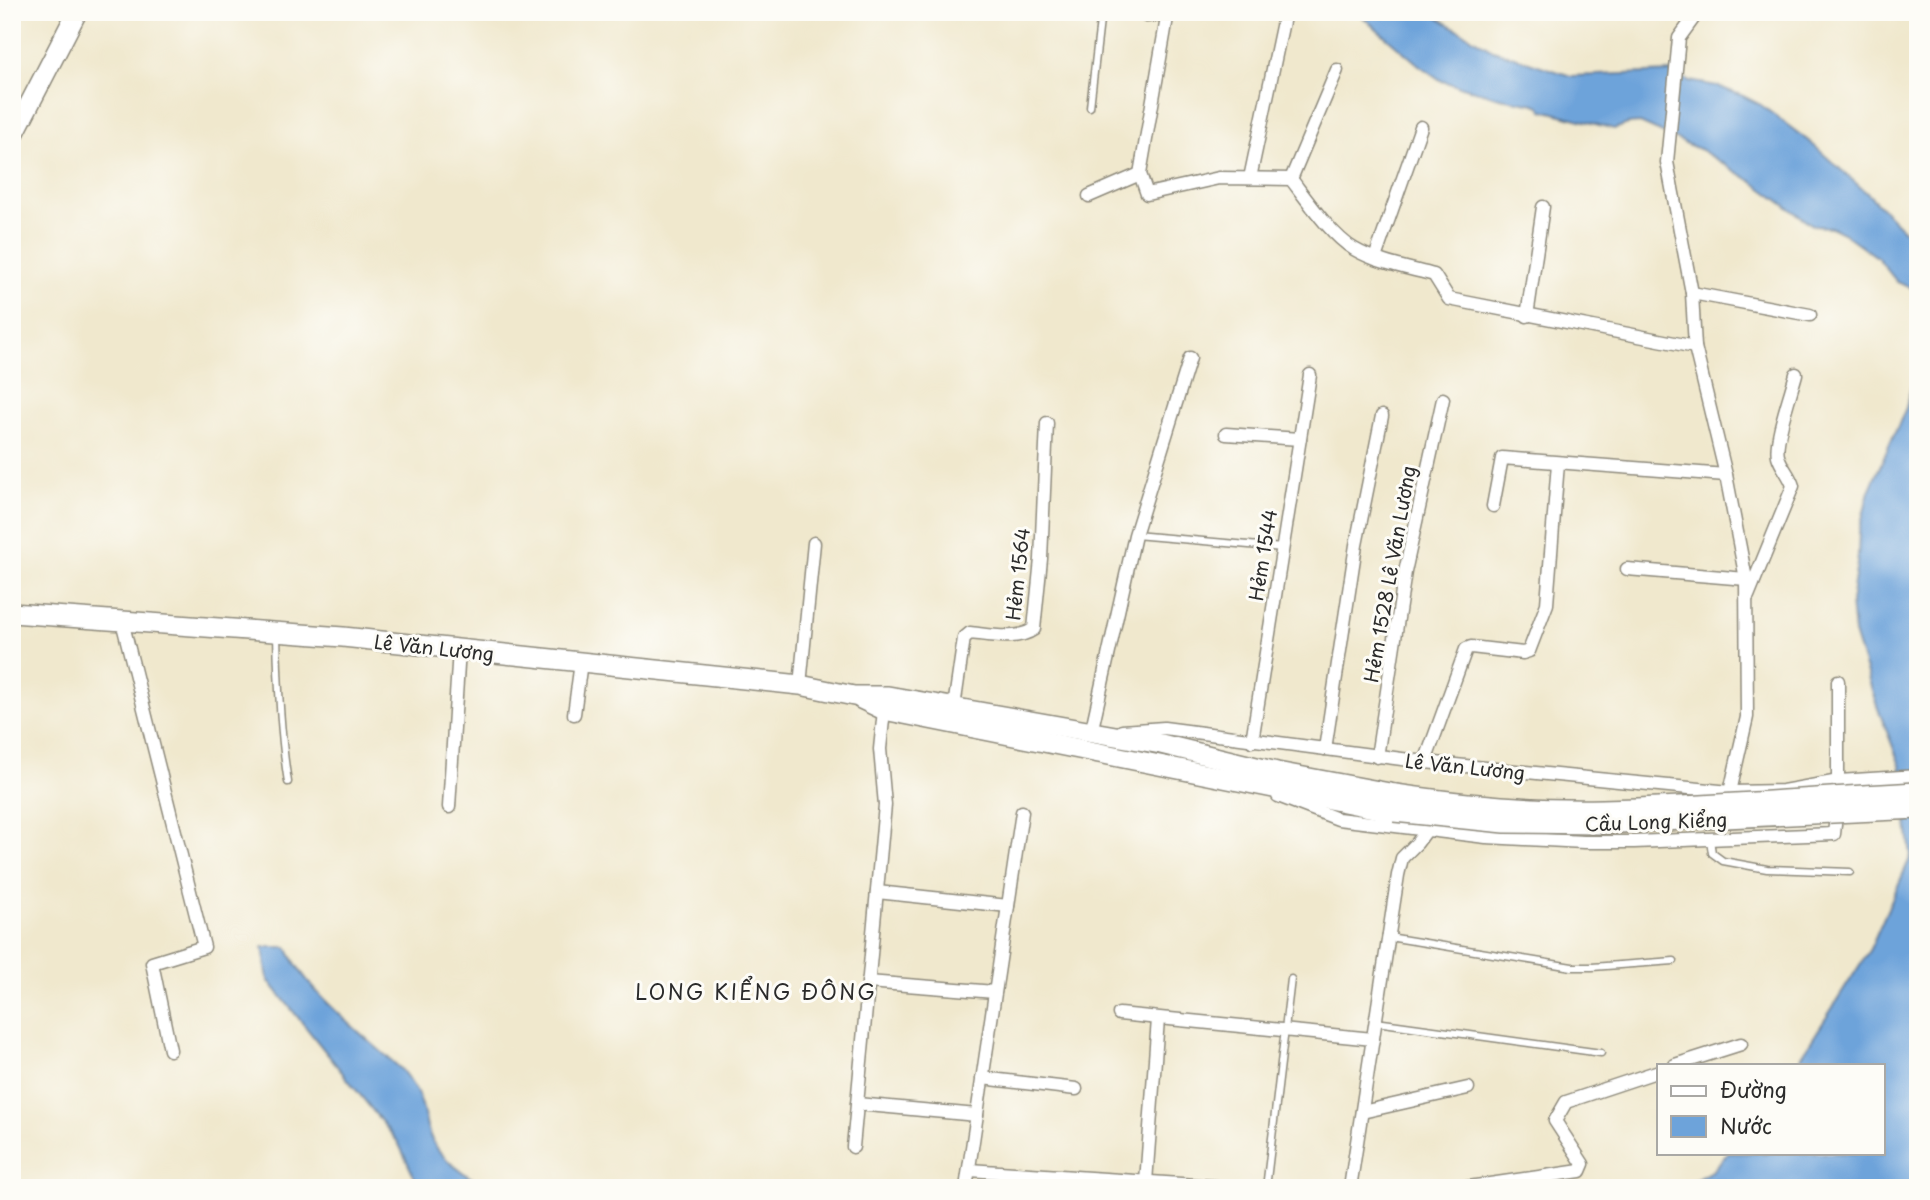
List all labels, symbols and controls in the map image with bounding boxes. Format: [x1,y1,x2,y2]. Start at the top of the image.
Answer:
street label: Hẻm 1528 Lê Văn Lương [1356,463,1422,685]
street label: Hẻm 1544 [1241,507,1283,603]
street label: Hẻm 1564 [998,526,1036,622]
street label: Lê Văn Lương [373,627,495,667]
street label: Lê Văn Lương [1404,746,1526,786]
street label: Cầu Long Kiểng [1584,805,1728,837]
district label: LONG KIỂNG ĐÔNG [635,975,877,1007]
legend [1657,1064,1884,1154]
text: Đường [1720,1073,1787,1105]
text: Nước [1720,1109,1772,1141]

